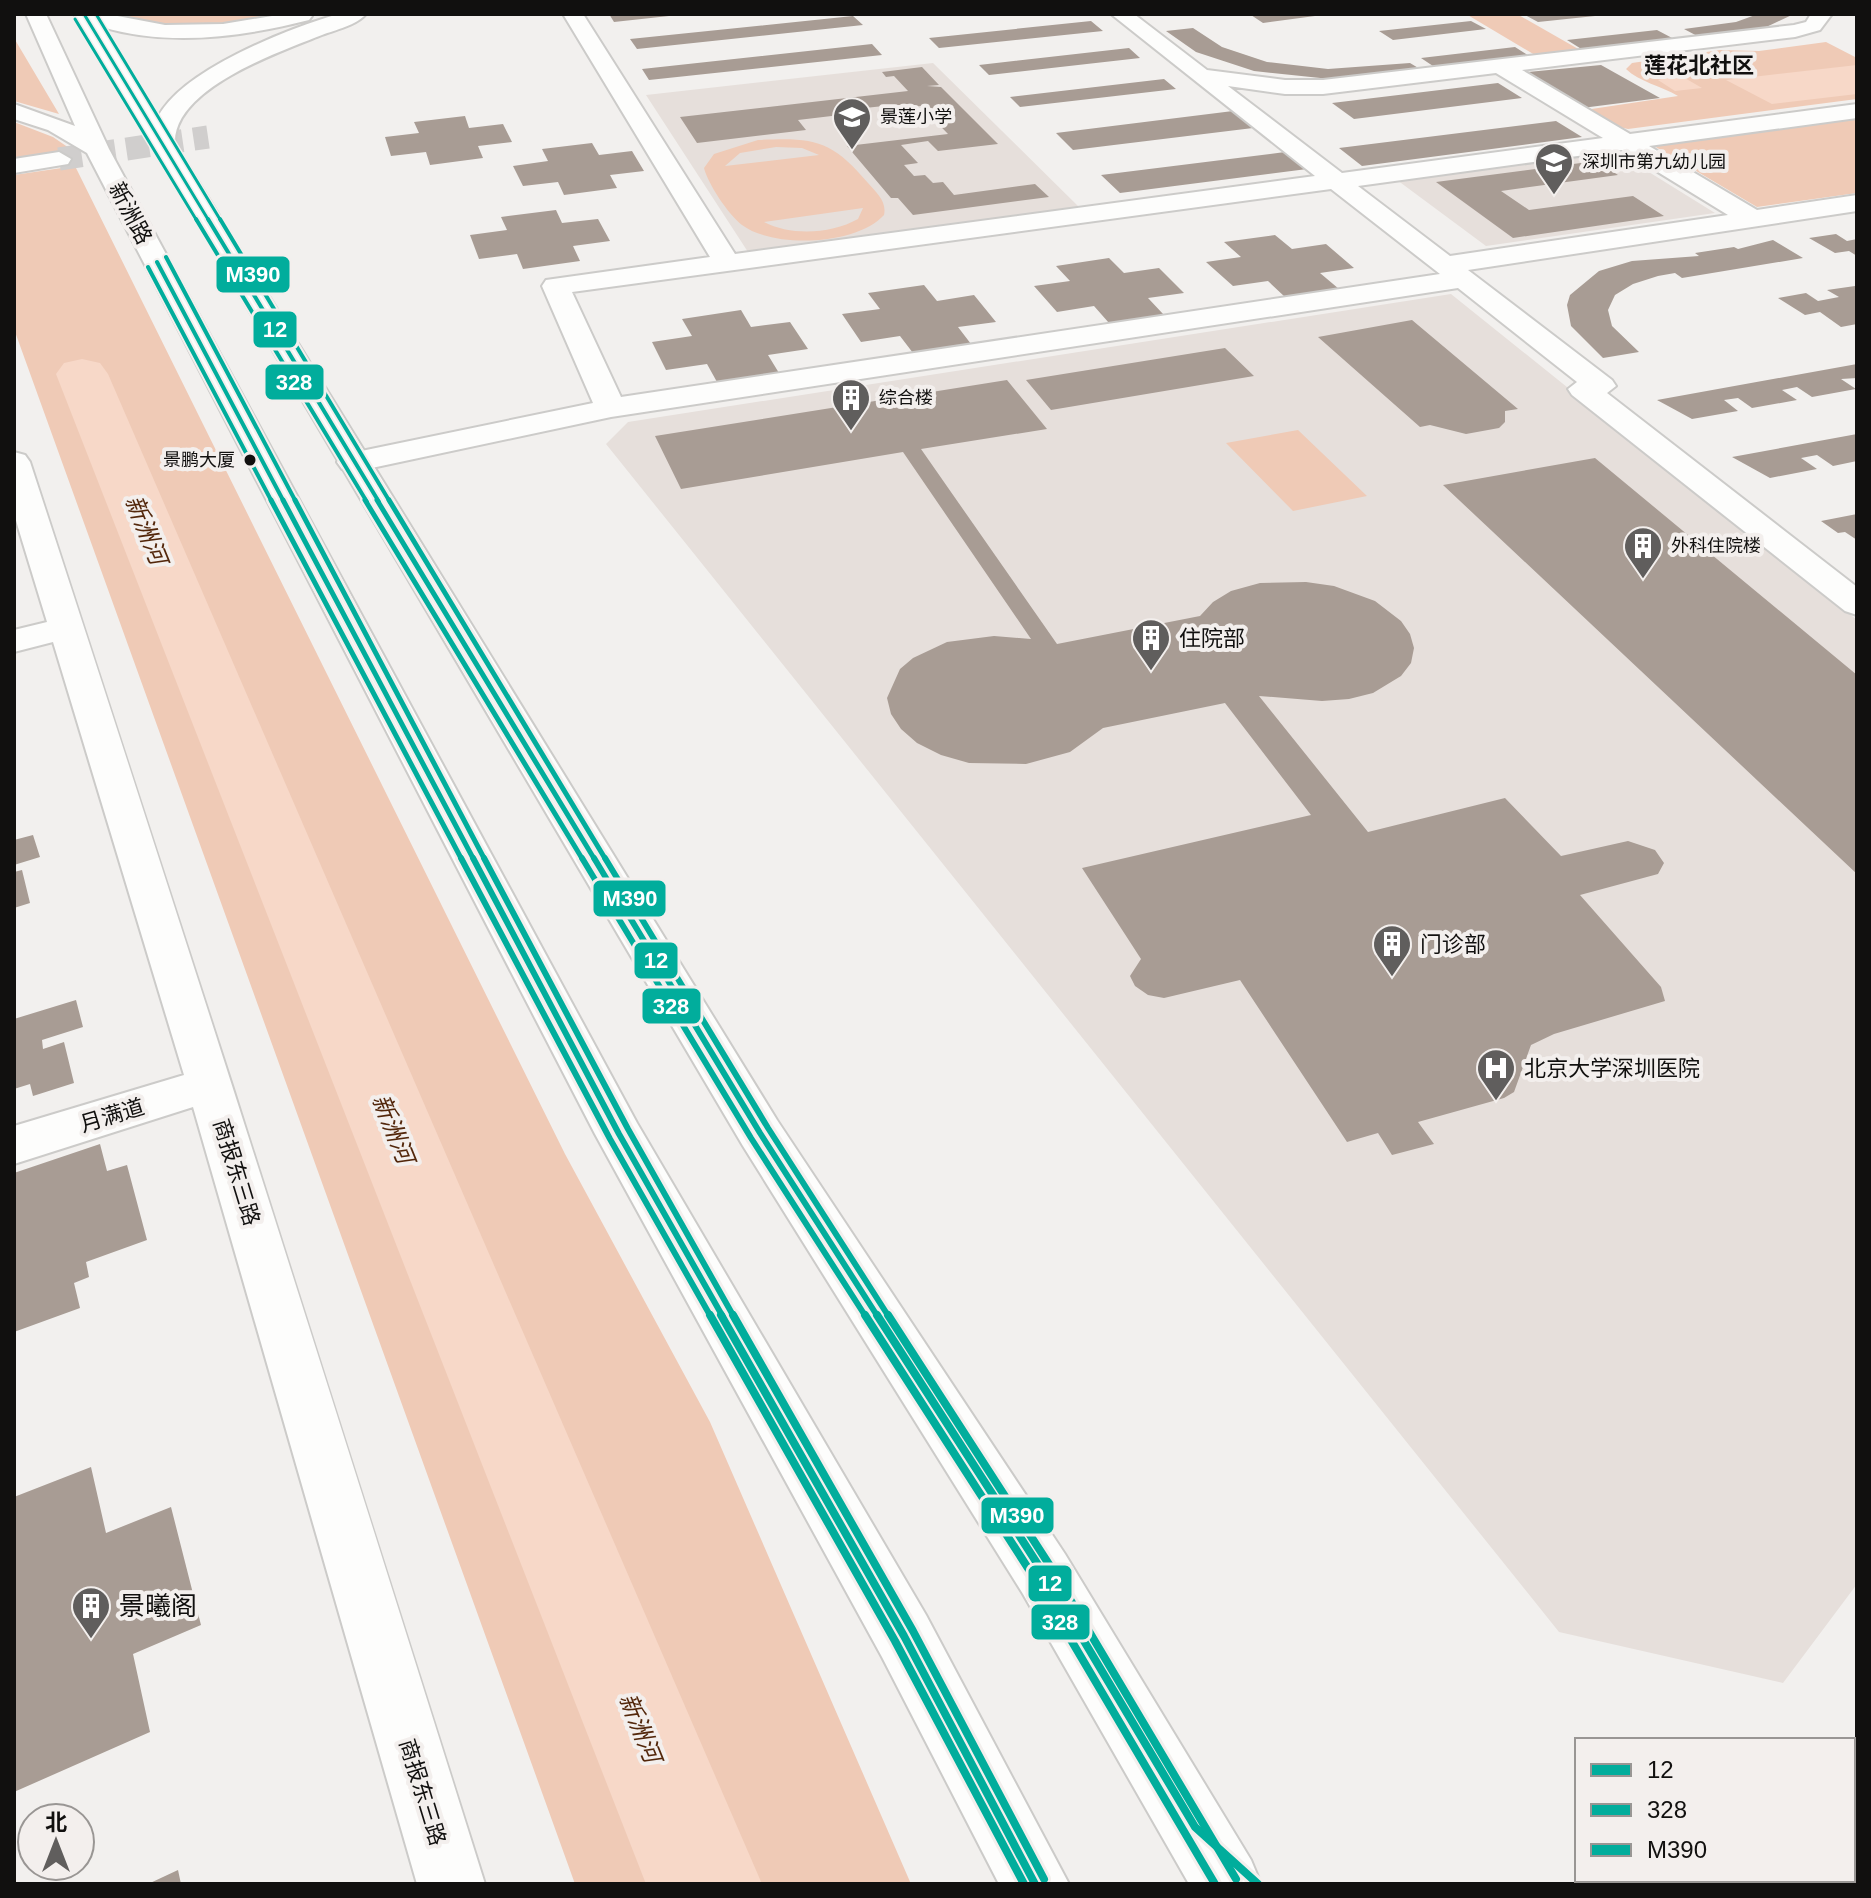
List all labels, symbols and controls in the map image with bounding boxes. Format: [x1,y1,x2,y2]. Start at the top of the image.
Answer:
district label: 莲花北社区 [1644,53,1754,78]
school or university icon: 景莲小学 [831,96,873,151]
place label: 景莲小学 [880,107,952,127]
school or university icon: 深圳市第九幼儿园 [1533,141,1575,196]
place label: 深圳市第九幼儿园 [1582,152,1726,172]
street label: 新洲路 [104,178,157,248]
line badge: M390 [215,255,291,294]
text: M390 [225,262,281,287]
line badge: 12 [252,310,298,349]
text: 12 [263,317,287,342]
line badge: 328 [264,363,325,401]
text: 328 [276,370,312,395]
building icon: 综合楼 [830,377,872,432]
place label: 综合楼 [879,388,933,408]
place label: 景鹏大厦 [163,450,235,470]
marker: 景鹏大厦 [242,452,258,468]
water label: 新洲河 [120,491,174,572]
building icon: 外科住院楼 [1622,525,1664,580]
place label: 外科住院楼 [1671,536,1761,556]
building icon: 住院部 [1130,617,1172,672]
place label: 住院部 [1179,626,1245,651]
line badge: M390 [592,879,667,918]
text: M390 [602,886,658,911]
building icon: 门诊部 [1371,923,1413,978]
place label: 门诊部 [1420,932,1486,957]
line badge: 12 [633,941,679,980]
text: 12 [644,948,668,973]
line badge: 328 [641,987,702,1025]
text: 328 [653,994,689,1019]
hospital icon: 北京大学深圳医院 [1475,1047,1517,1102]
place label: 北京大学深圳医院 [1524,1056,1700,1081]
water label: 新洲河 [367,1090,421,1171]
street label: 月满道 [77,1094,147,1137]
street label: 商报东三路 [208,1116,265,1228]
line badge: M390 [980,1496,1055,1535]
text: M390 [989,1503,1045,1528]
line badge: 12 [1027,1564,1073,1603]
text: 12 [1038,1571,1062,1596]
building icon: 景曦阁 [70,1585,112,1640]
place label: 景曦阁 [119,1591,197,1621]
line badge: 328 [1030,1603,1091,1641]
text: 328 [1042,1610,1078,1635]
water label: 新洲河 [614,1689,668,1770]
street label: 商报东三路 [394,1736,451,1848]
legend [1575,1738,1855,1882]
text: 12 [1647,1756,1674,1783]
text: 328 [1647,1796,1687,1823]
north arrow [16,1802,96,1882]
text: 北 [45,1810,67,1835]
text: M390 [1647,1836,1707,1863]

